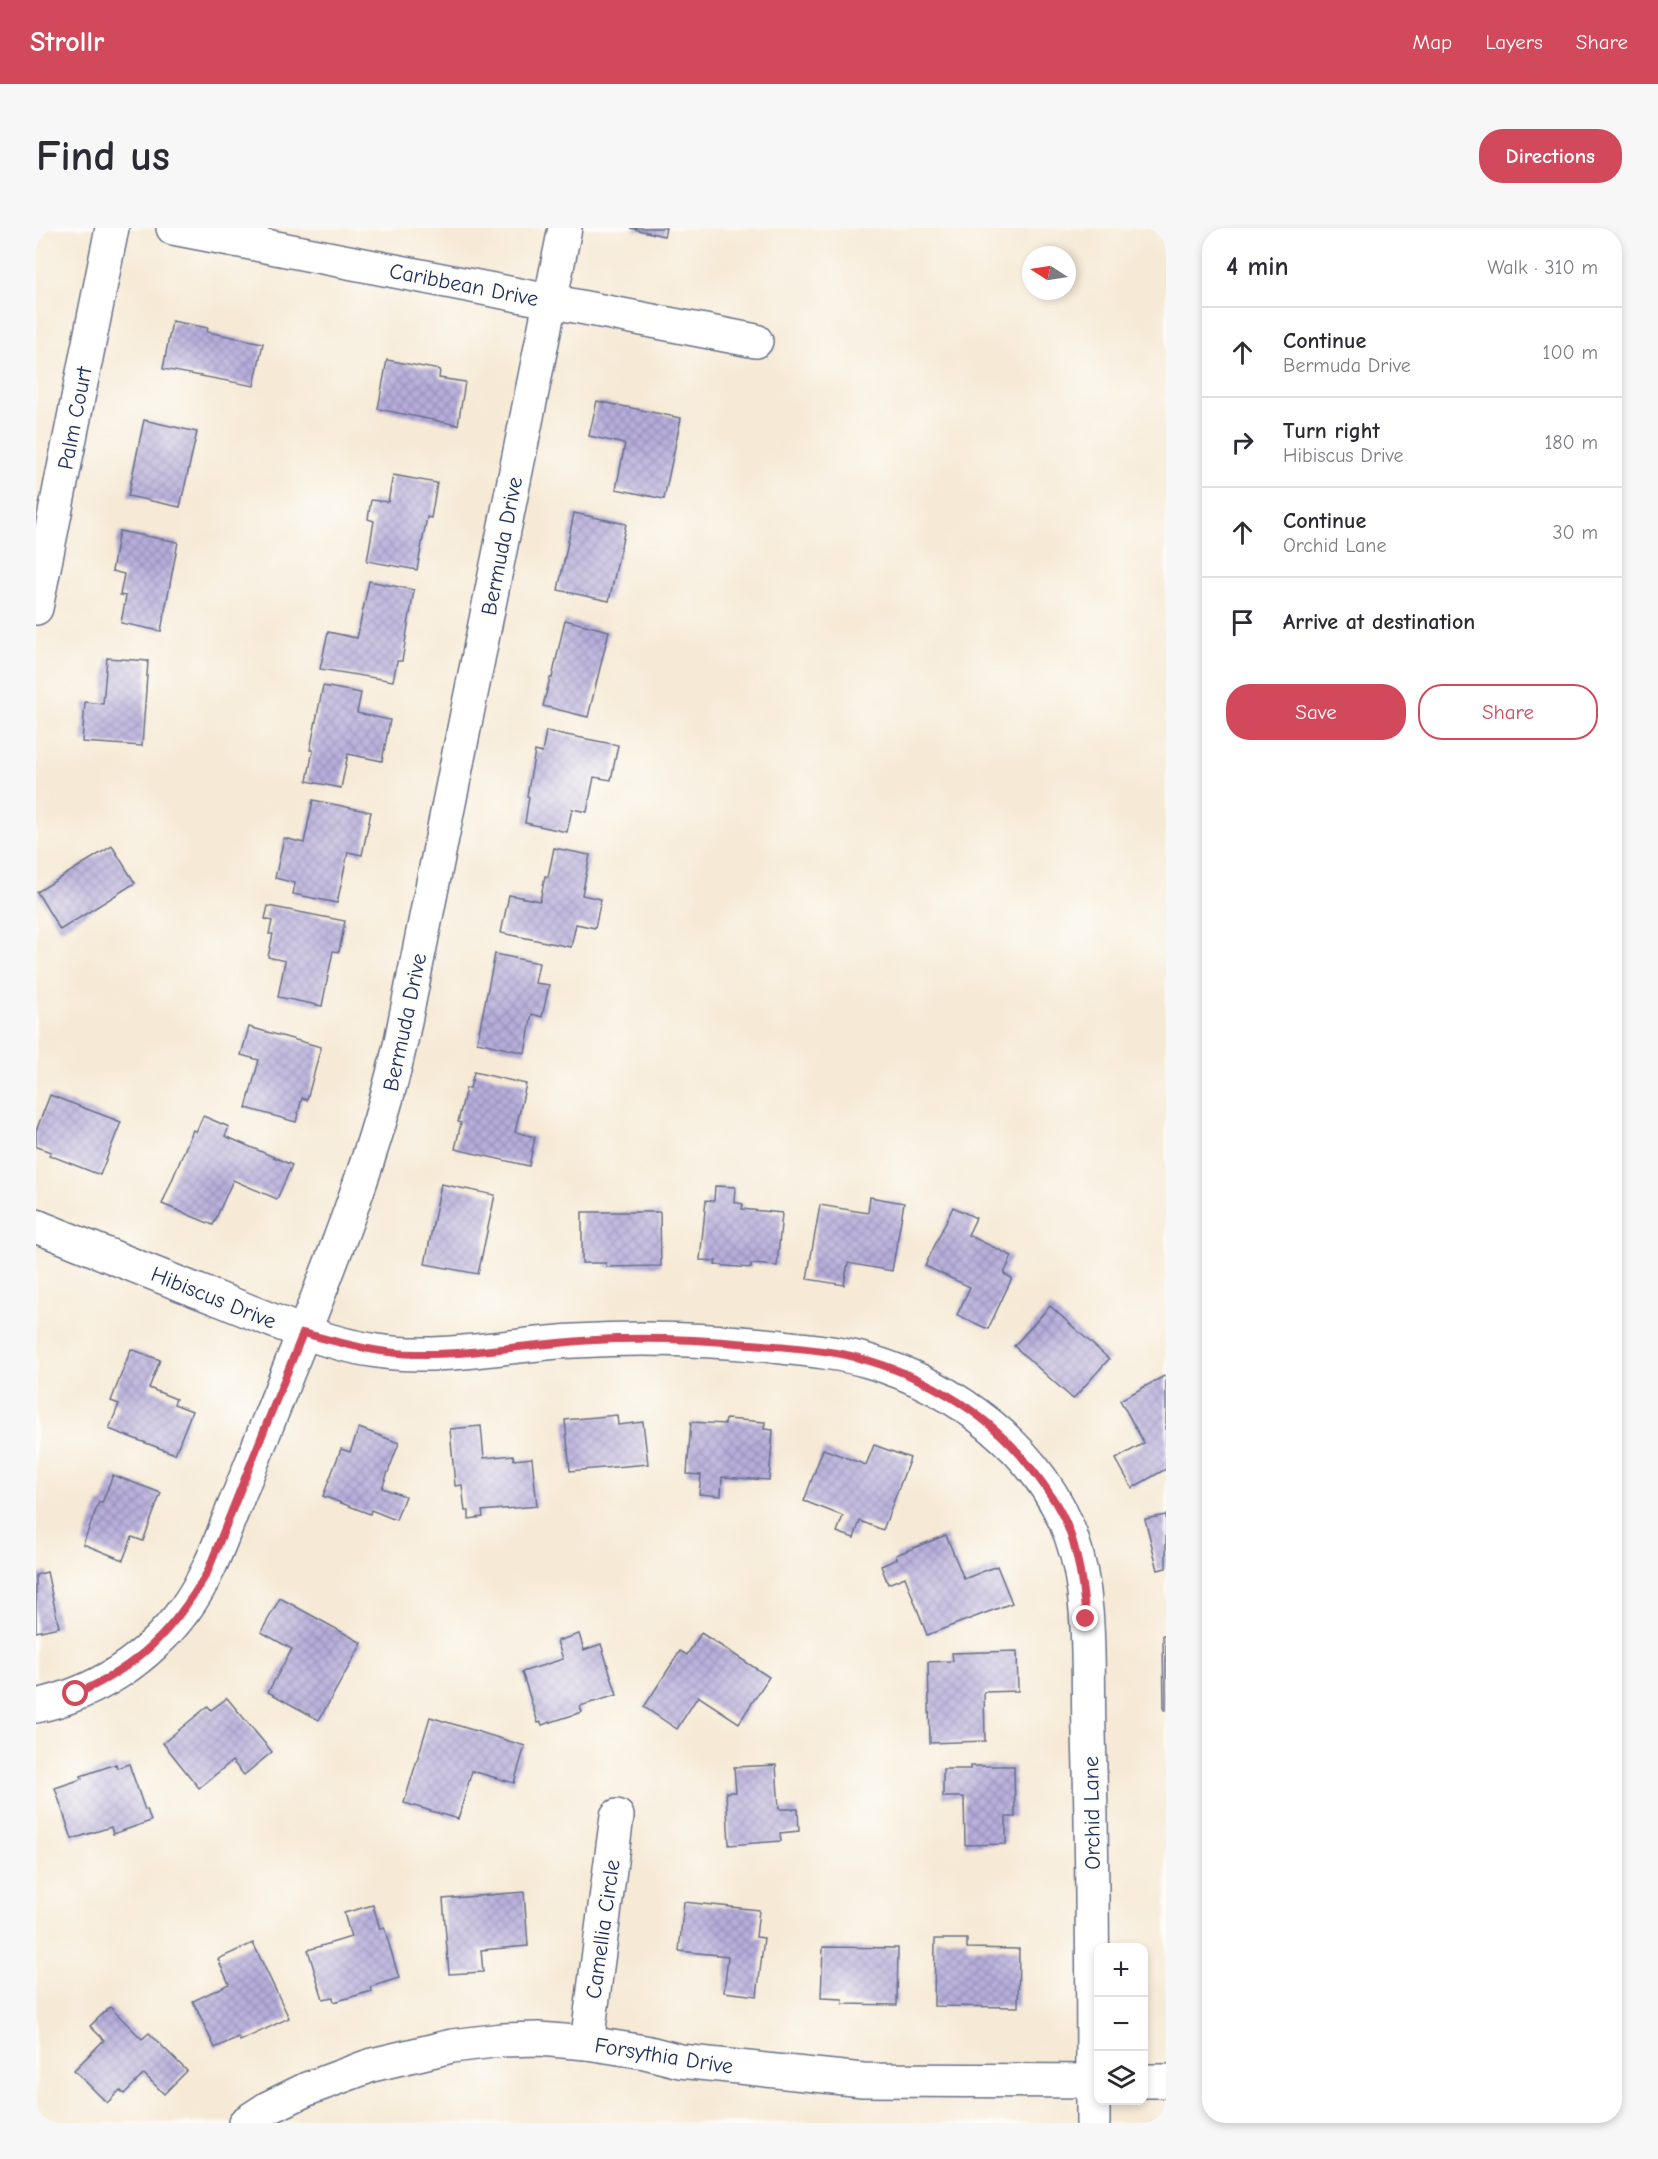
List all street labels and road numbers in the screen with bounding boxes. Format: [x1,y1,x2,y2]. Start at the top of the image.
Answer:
street label: Caribbean Drive [387,258,541,312]
street label: Palm Court [52,364,98,472]
street label: Bermuda Drive [476,475,528,618]
street label: Bermuda Drive [378,951,432,1094]
street label: Hibiscus Drive [147,1261,280,1335]
street label: Orchid Lane [1078,1756,1106,1870]
street label: Camellia Circle [580,1858,626,2000]
street label: Forsythia Drive [593,2032,735,2080]

